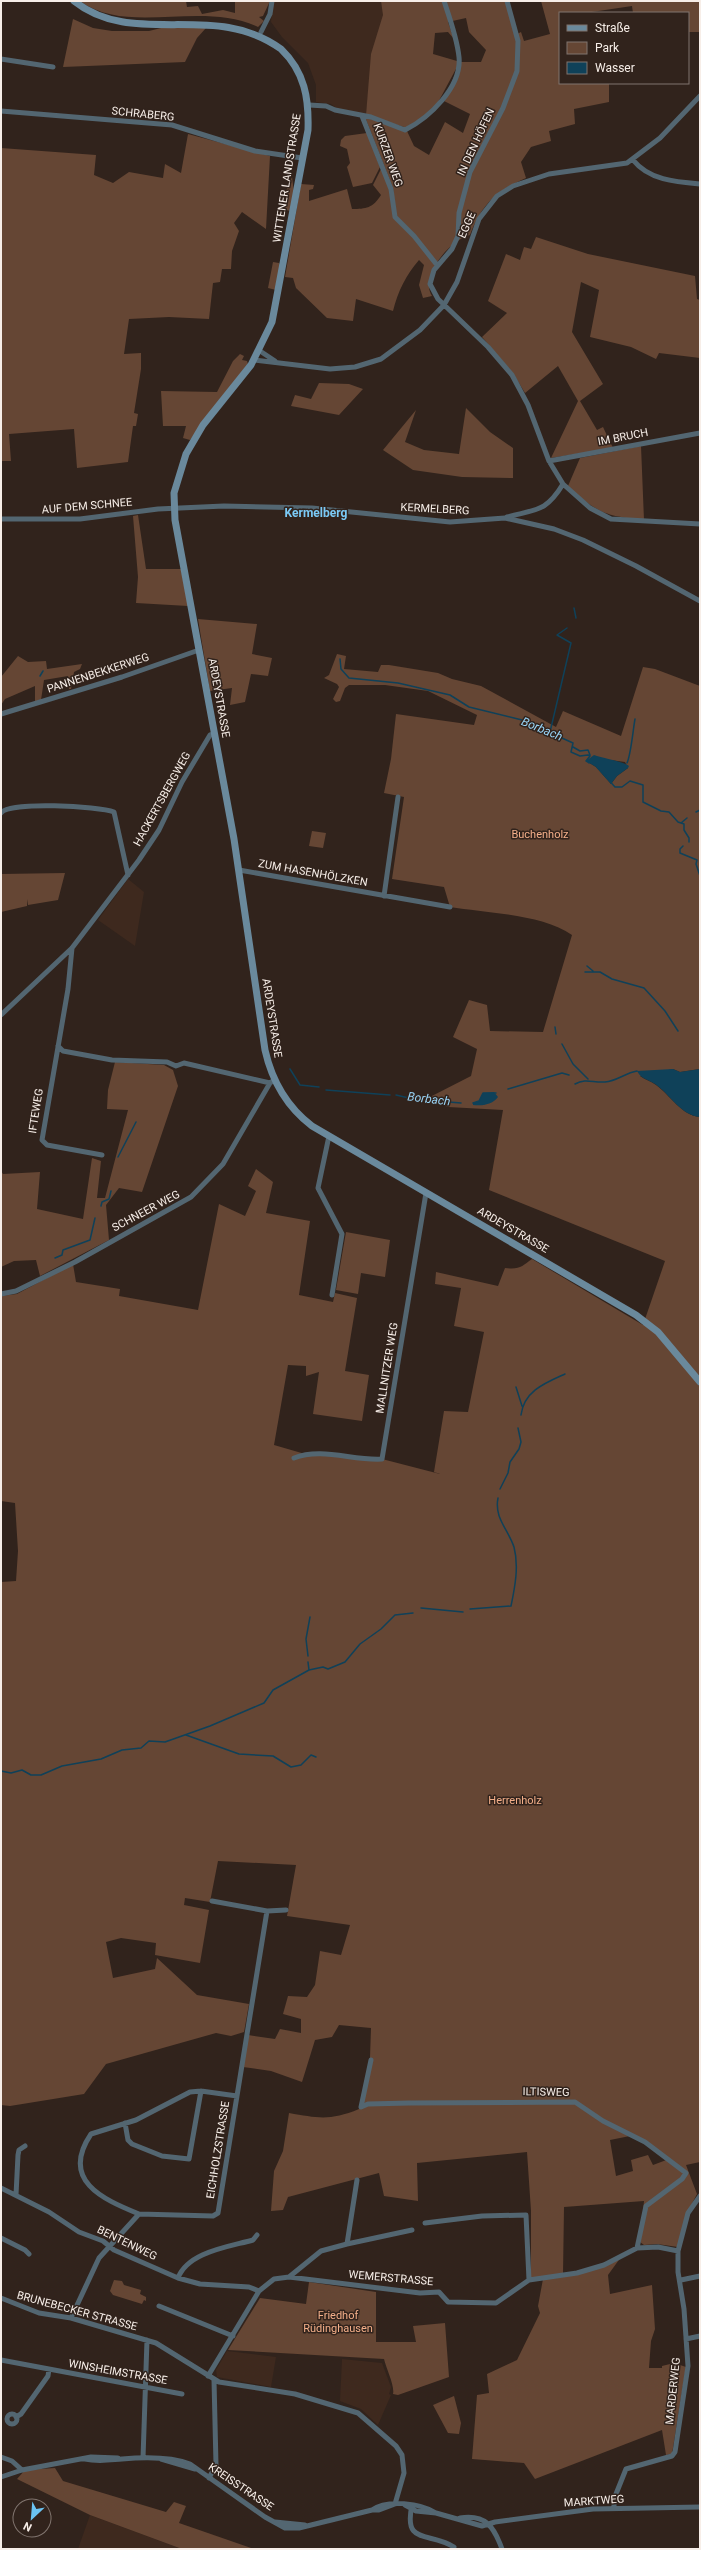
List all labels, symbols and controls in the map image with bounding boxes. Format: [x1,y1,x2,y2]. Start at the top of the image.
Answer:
legend [559,12,689,84]
text: Straße [595,21,630,35]
text: Park [595,41,620,55]
text: Wasser [595,61,635,75]
street label: SCHRABERG [111,104,175,124]
street label: IN DEN HÖFEN [455,106,497,178]
street label: WITTENER LANDSTRASSE [270,113,304,243]
street label: KURZER WEG [370,121,406,189]
street label: EGGE [456,210,478,240]
street label: IM BRUCH [597,426,649,448]
street label: AUF DEM SCHNEE [41,496,133,516]
street label: KERMELBERG [400,501,470,517]
district label: Kermelberg [285,506,348,520]
street label: PANNENBEKKERWEG [45,650,151,696]
street label: ARDEYSTRASSE [206,657,232,739]
water label: Borbach [519,714,565,744]
street label: HACKERTSBERGWEG [131,750,193,848]
park label: Buchenholz [511,828,569,841]
street label: ZUM HASENHÖLZKEN [257,857,369,889]
street label: ARDEYSTRASSE [259,977,285,1059]
street label: IFTEWEG [26,1088,46,1134]
water label: Borbach [407,1089,451,1109]
street label: SCHNEER WEG [110,1188,182,1234]
street label: ARDEYSTRASSE [475,1204,551,1256]
street label: MALLNITZER WEG [373,1322,401,1414]
park label: Herrenholz [488,1794,542,1807]
street label: ILTISWEG [522,2085,570,2099]
street label: EICHHOLZSTRASSE [204,2100,232,2200]
street label: BENTENWEG [95,2223,159,2263]
street label: WEMERSTRASSE [348,2268,434,2288]
street label: BRUNEBECKER STRASSE [15,2289,139,2333]
park label: Friedhof Rüdinghausen [303,2309,373,2335]
street label: WINSHEIMSTRASSE [68,2357,168,2387]
street label: MARDERWEG [663,2357,683,2425]
street label: KREISSTRASSE [206,2460,276,2514]
street label: MARKTWEG [563,2492,625,2510]
north arrow [12,2498,52,2538]
text: N [21,2519,34,2534]

